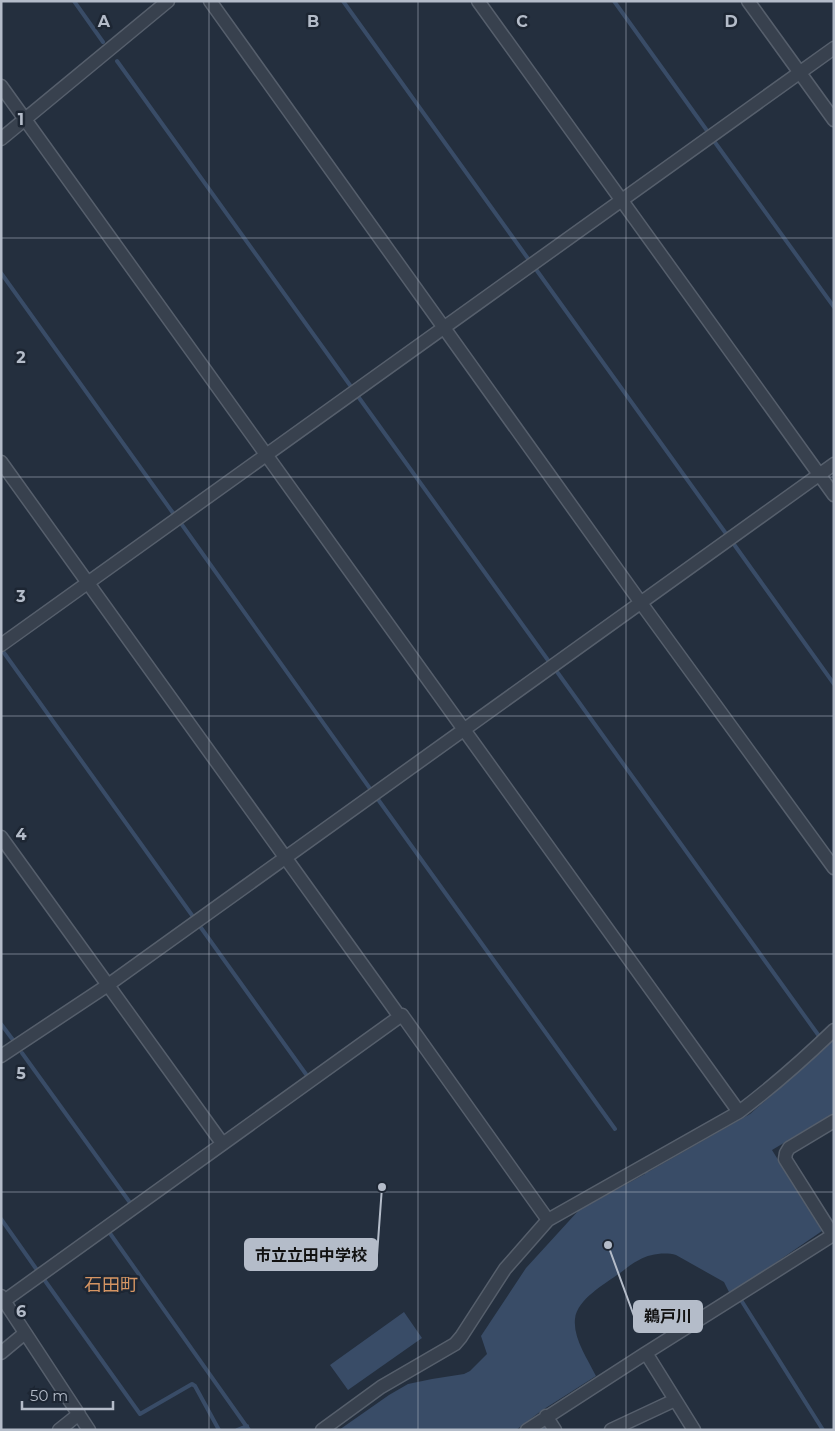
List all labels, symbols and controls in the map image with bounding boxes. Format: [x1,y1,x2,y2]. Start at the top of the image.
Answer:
text: A [97,12,111,31]
text: B [307,12,319,31]
text: C [516,12,528,31]
text: D [724,12,738,31]
text: 1 [18,110,24,129]
text: 2 [16,348,26,367]
text: 3 [15,587,26,606]
text: 4 [15,825,27,844]
text: 5 [16,1064,26,1083]
callout: 市立立田中学校 [245,1239,377,1270]
text: 市立立田中学校 [255,1246,367,1265]
district label: 石田町 [84,1274,138,1296]
callout: 鵜戸川 [634,1301,702,1332]
text: 6 [16,1302,26,1321]
text: 鵜戸川 [644,1307,692,1326]
scale bar [22,1378,114,1410]
text: 50 m [30,1386,68,1405]

